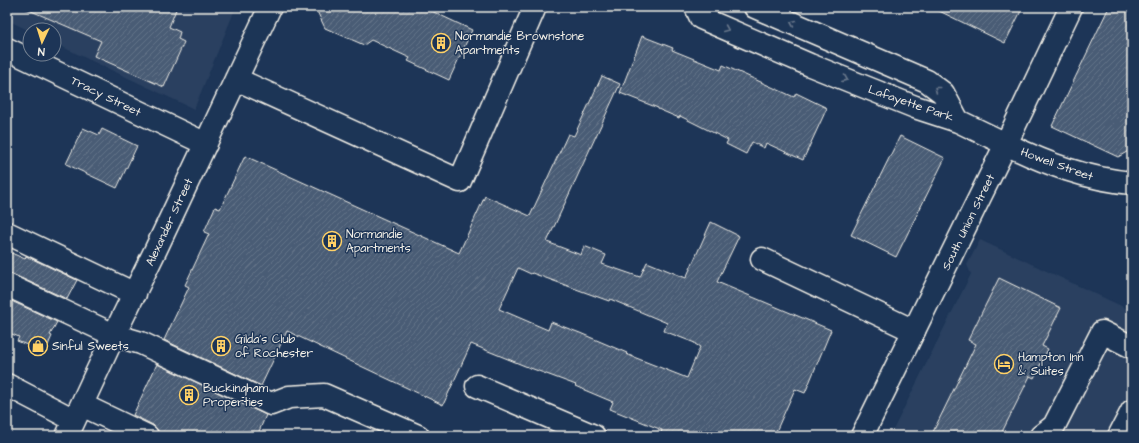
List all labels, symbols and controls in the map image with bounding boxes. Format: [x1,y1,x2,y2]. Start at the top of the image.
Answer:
one-way arrow [790,20,797,28]
north arrow [22,22,62,62]
one-way arrow [722,24,729,32]
place label: Normandie Brownstone Apartments [455,28,585,59]
building icon: Normandie Brownstone Apartments [430,32,452,54]
text: N [37,44,45,59]
street label: Tracy Street [67,72,144,122]
one-way arrow [842,75,849,83]
street label: Lafayette Park [865,81,956,127]
one-way arrow [934,86,941,93]
street label: Howell Street [1018,144,1095,185]
street label: South Union Street [938,171,999,273]
street label: Alexander Street [142,175,197,269]
place label: Normandie Apartments [346,226,411,257]
building icon: Normandie Apartments [321,230,343,252]
place label: Gilda's Club of Rochester [235,331,313,362]
shop icon: Sinful Sweets [27,335,49,357]
building icon: Gilda's Club of Rochester [210,335,232,357]
place label: Sinful Sweets [52,338,129,355]
place label: Hampton Inn & Suites [1018,349,1084,380]
hotel icon: Hampton Inn & Suites [993,353,1015,375]
place label: Buckingham Properties [203,380,269,411]
building icon: Buckingham Properties [178,384,200,406]

